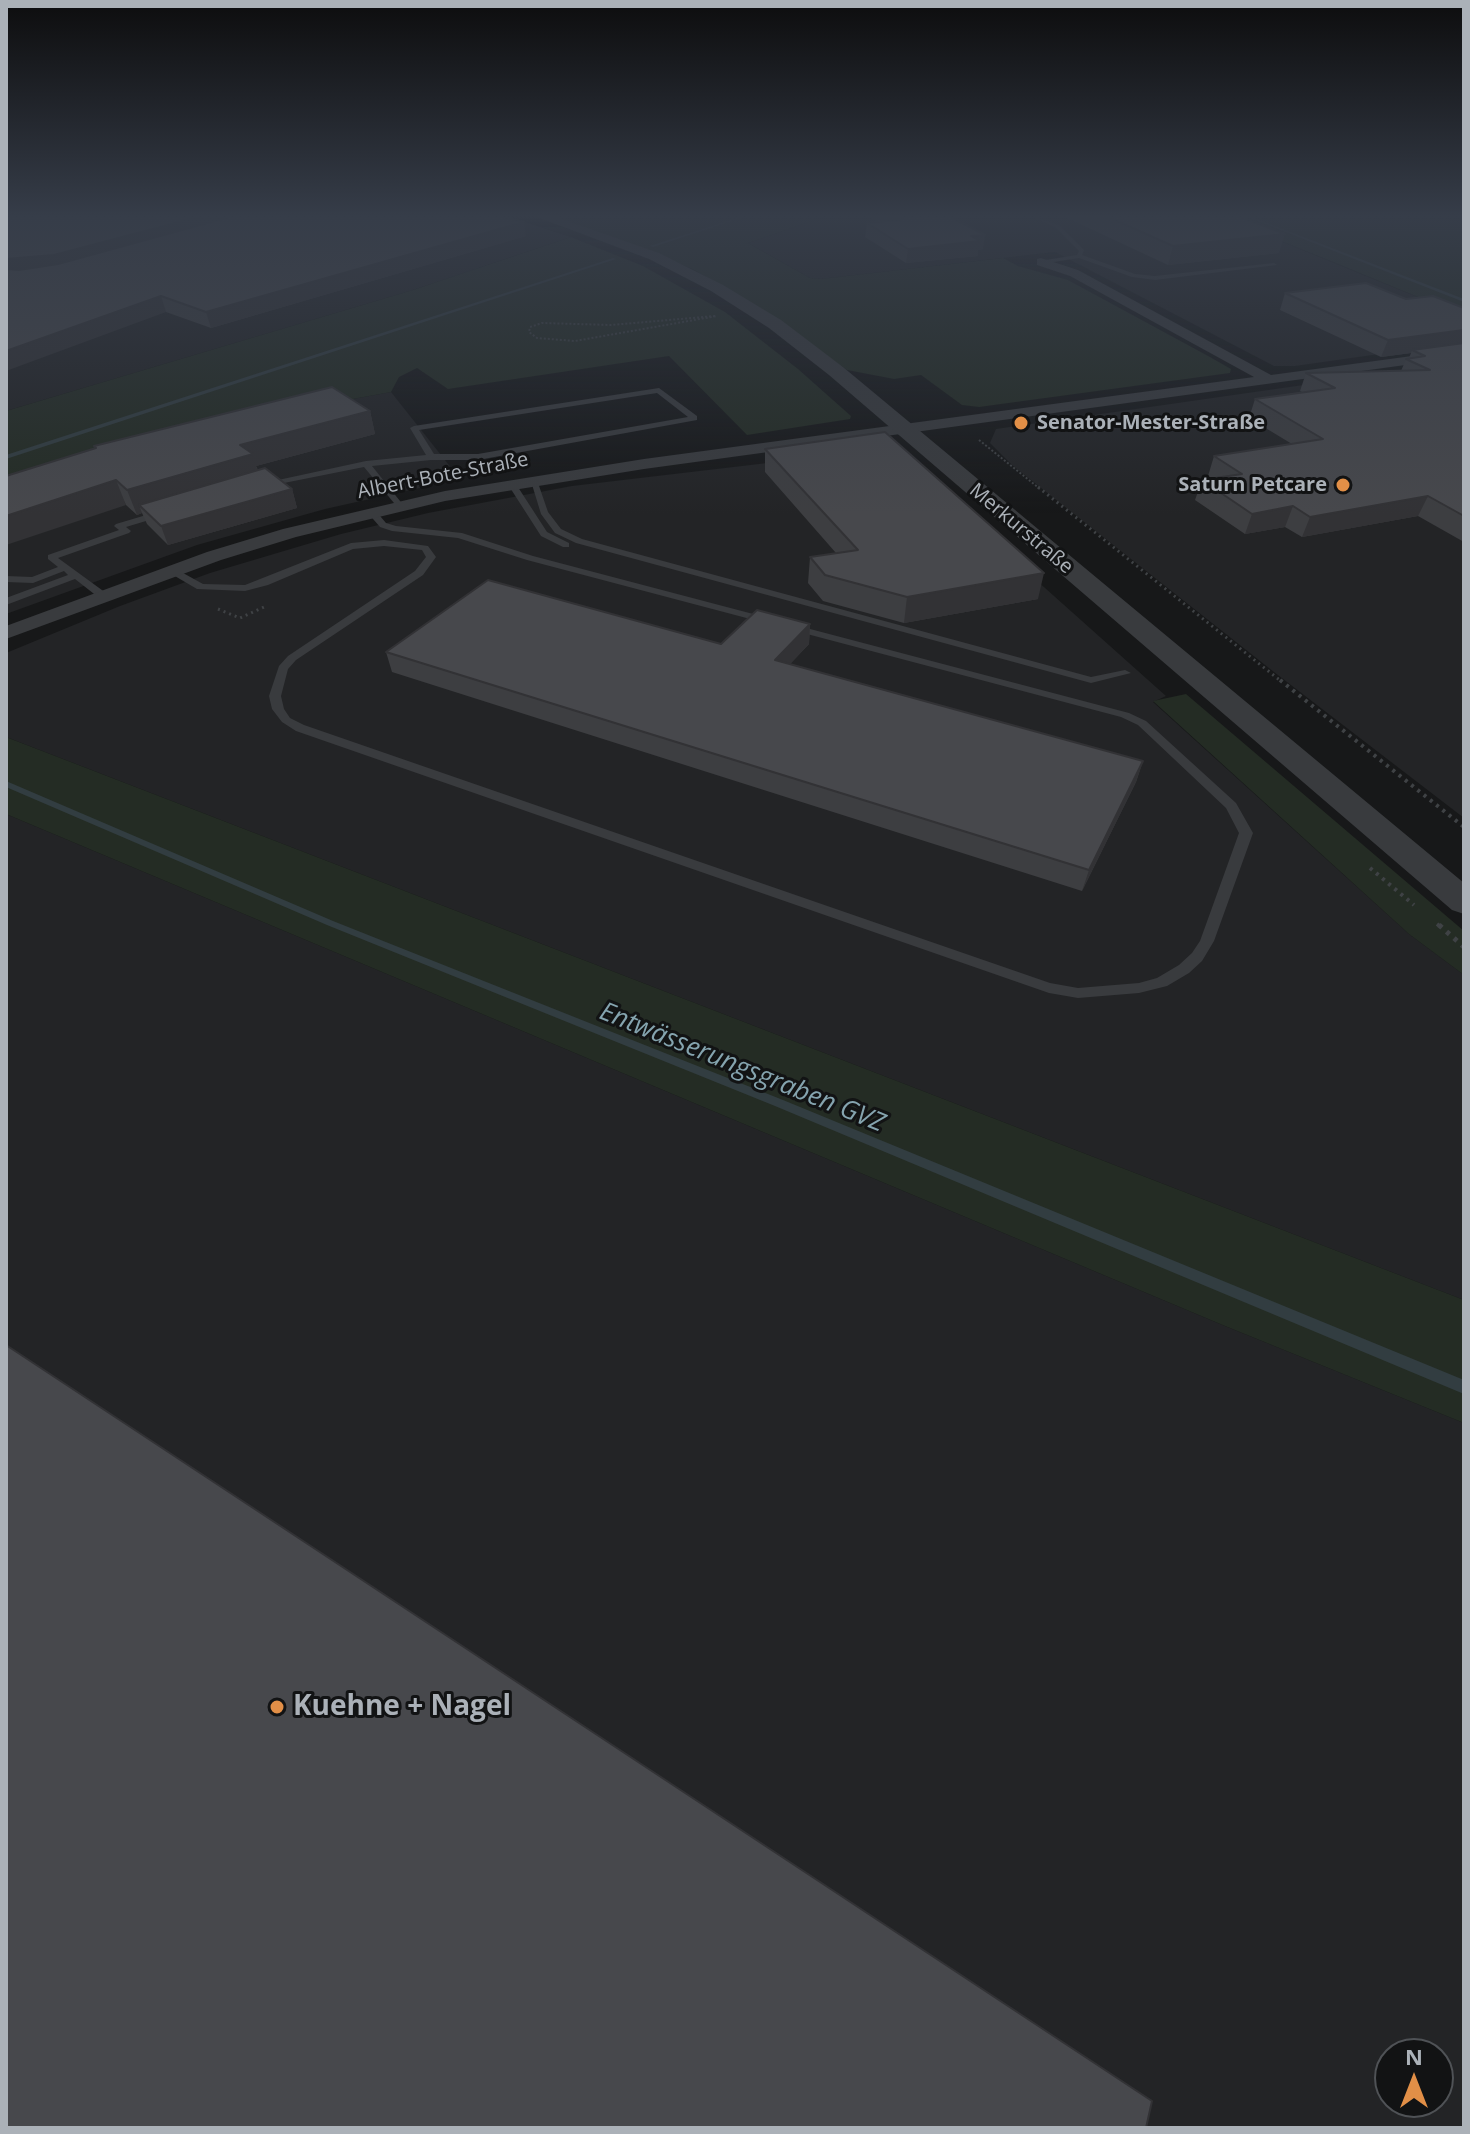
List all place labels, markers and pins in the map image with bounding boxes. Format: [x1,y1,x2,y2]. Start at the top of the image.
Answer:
place label: Senator-Mester-Straße [1037,411,1265,435]
marker: Senator-Mester-Straße [1012,414,1030,432]
place label: Saturn Petcare [1178,473,1327,497]
marker: Saturn Petcare [1334,476,1352,494]
place label: Kuehne + Nagel [293,1690,511,1724]
marker: Kuehne + Nagel [268,1698,286,1716]

